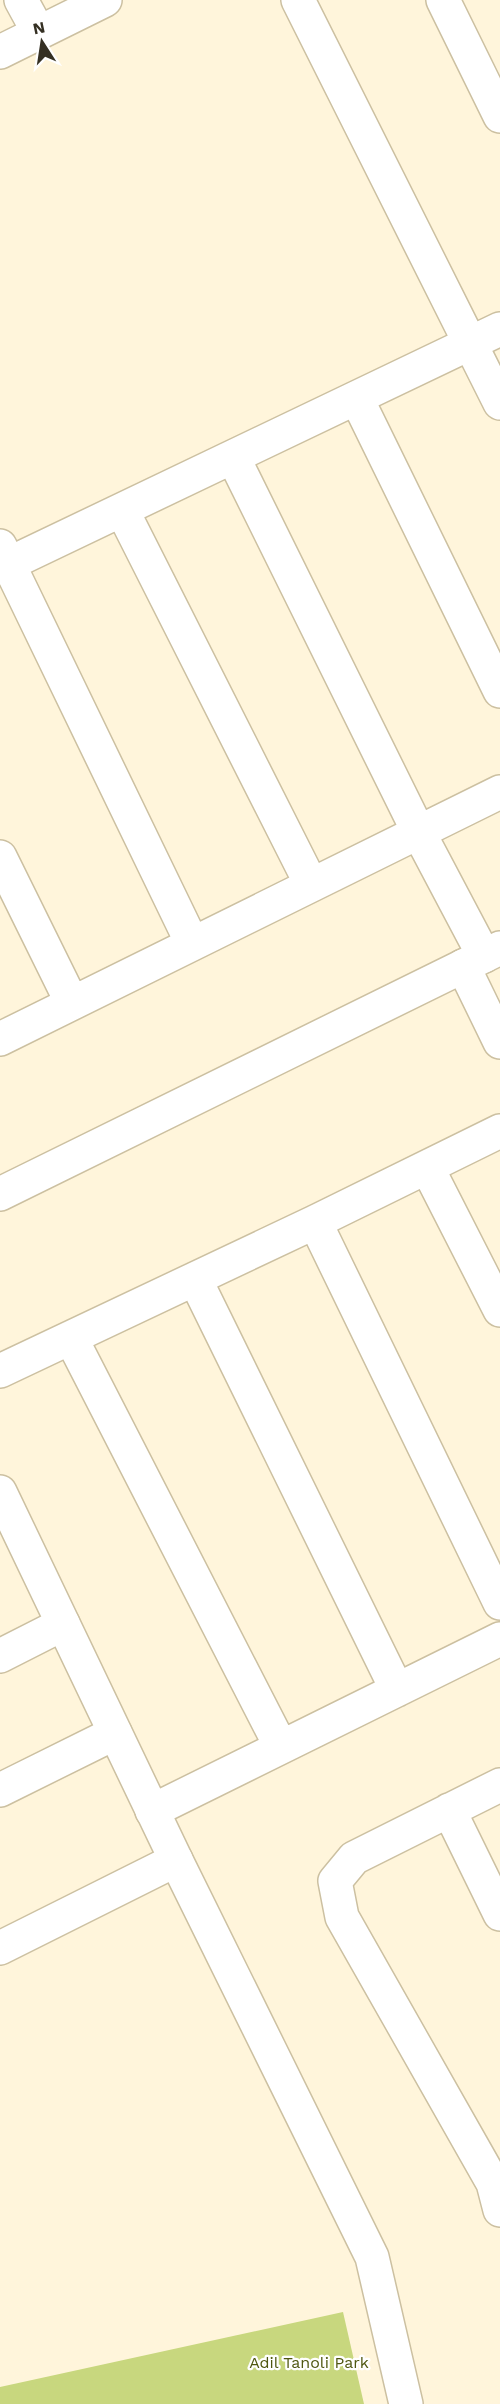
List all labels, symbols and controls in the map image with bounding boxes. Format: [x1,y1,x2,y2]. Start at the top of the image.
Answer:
north arrow [12,12,72,72]
text: N [31,17,47,38]
park label: Adil Tanoli Park [249,2353,369,2372]

